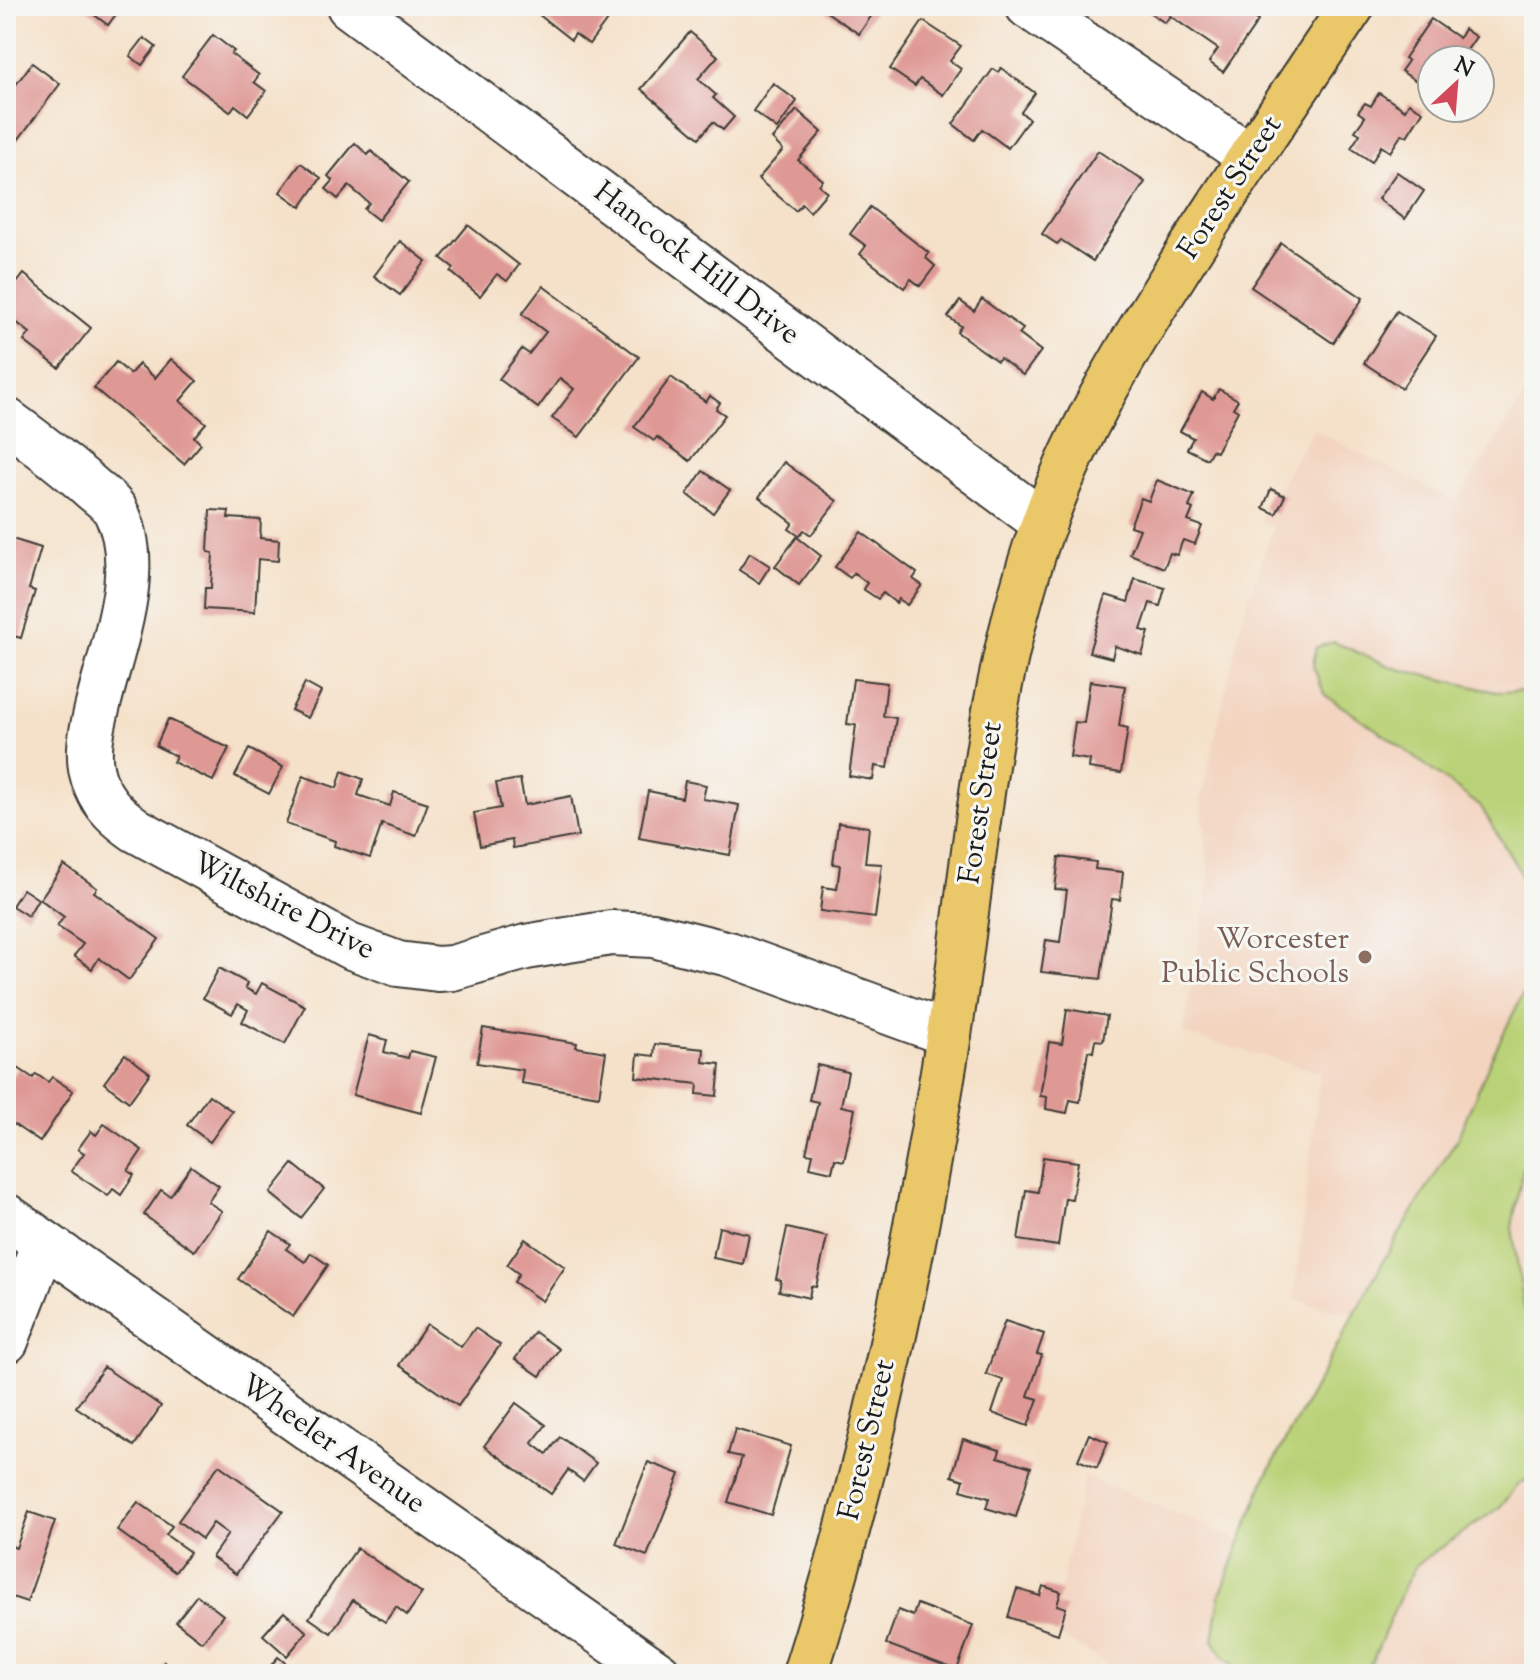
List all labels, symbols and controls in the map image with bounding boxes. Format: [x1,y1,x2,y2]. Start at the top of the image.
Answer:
north arrow [1416,44,1496,124]
text: N [1449,50,1479,87]
street label: Forest Street [1168,108,1294,268]
street label: Hancock Hill Drive [584,172,808,356]
street label: Forest Street [949,719,1015,887]
street label: Wiltshire Drive [184,842,382,972]
place label: Worcester Public Schools [1161,919,1349,996]
marker: Worcester Public Schools [1356,948,1374,966]
street label: Forest Street [829,1355,907,1525]
street label: Wheeler Avenue [230,1365,434,1525]

